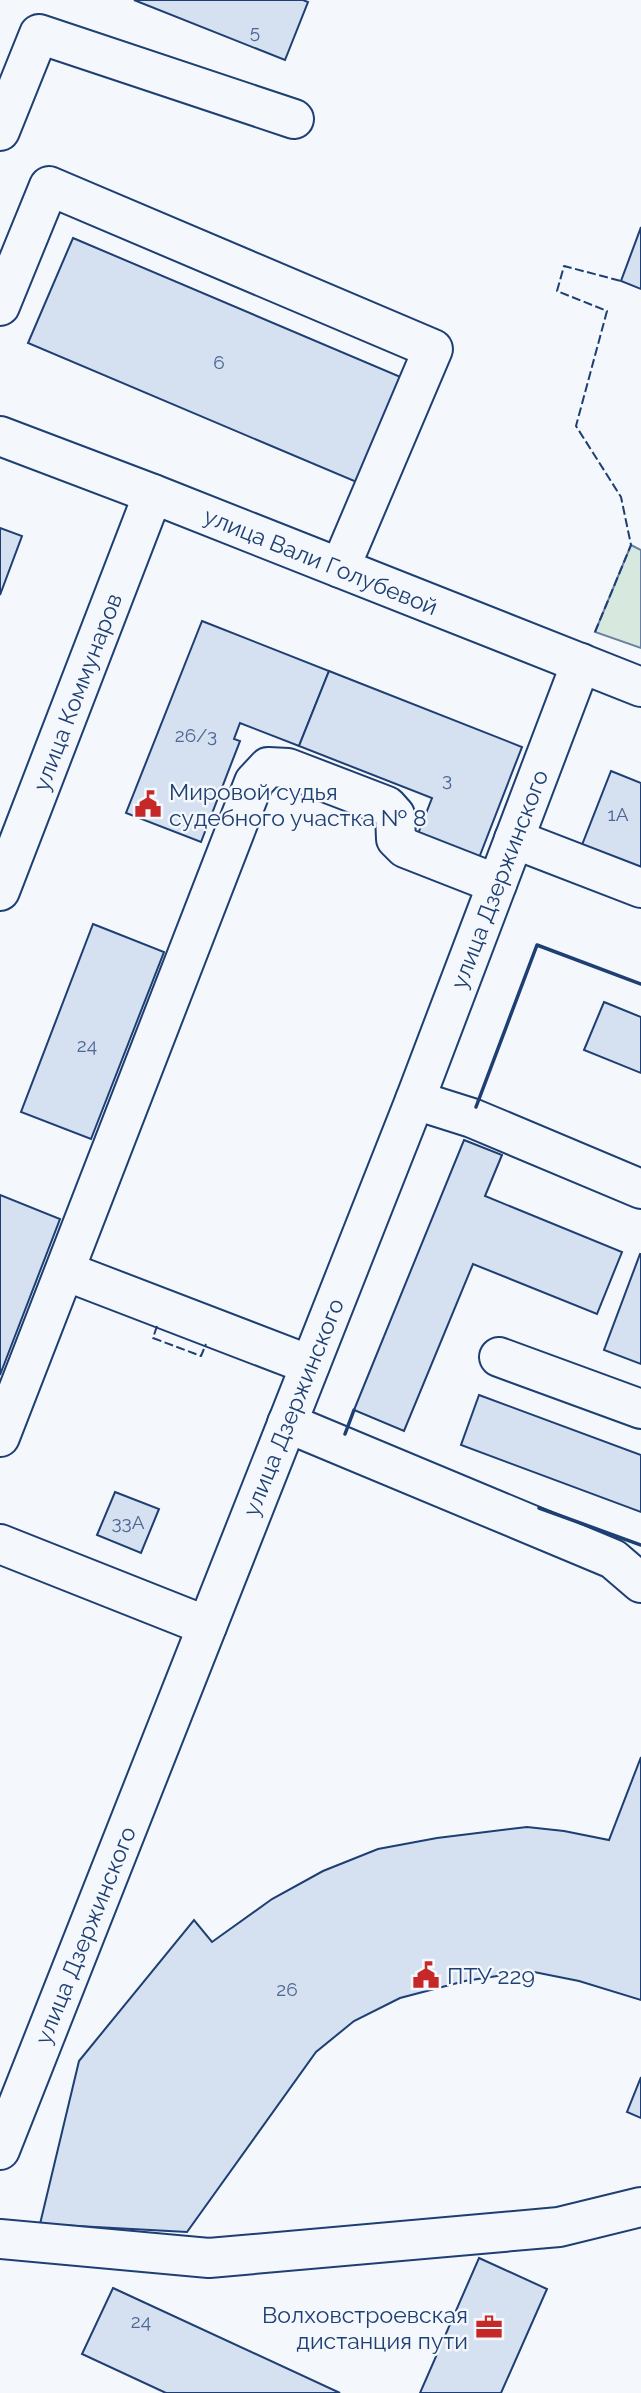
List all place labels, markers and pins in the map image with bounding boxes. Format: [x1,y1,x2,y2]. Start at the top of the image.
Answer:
place label: Мировой судья судебного участка № 8 [169,778,427,831]
public building icon: Мировой судья судебного участка № 8 [133,789,163,819]
public building icon: ПТУ 229 [411,1960,441,1990]
place label: ПТУ 229 [447,1962,535,1989]
place label: Волховстроевская дистанция пути [262,2301,468,2354]
office icon: Волховстроевская дистанция пути [474,2312,504,2342]

